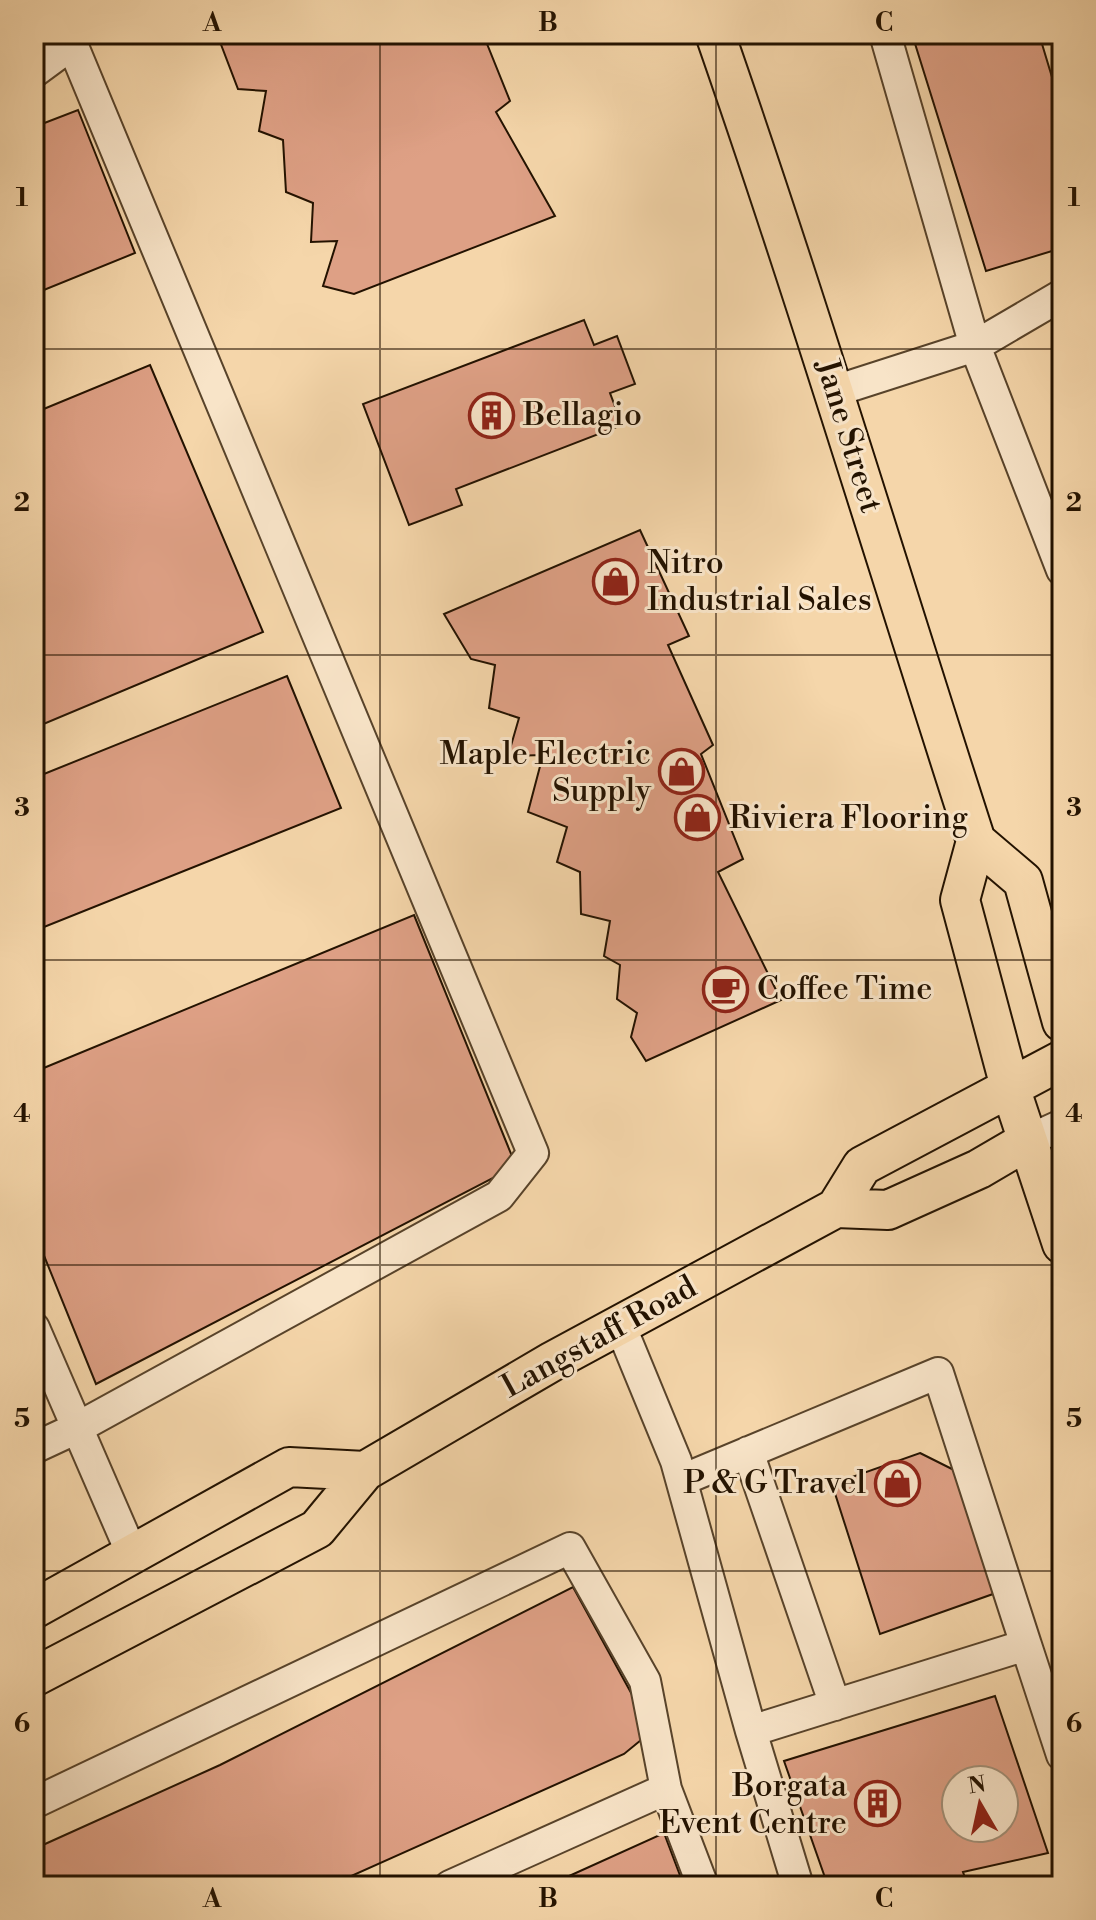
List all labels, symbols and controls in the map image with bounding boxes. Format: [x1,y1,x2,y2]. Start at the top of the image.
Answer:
text: A [202,7,222,39]
text: B [538,7,558,39]
text: C [875,7,893,39]
text: 1 [16,182,29,214]
text: 1 [1068,182,1081,214]
street label: Jane Street [806,353,891,518]
building icon: Bellagio [468,391,516,439]
place label: Bellagio [522,395,642,435]
text: 2 [14,487,30,519]
text: 2 [1066,487,1082,519]
place label: Nitro Industrial Sales [647,543,872,620]
shop icon: Nitro Industrial Sales [592,557,640,605]
place label: Maple Electric Supply [439,734,651,811]
shop icon: Maple Electric Supply [658,748,706,796]
text: 3 [14,792,30,824]
text: 3 [1066,792,1082,824]
shop icon: Riviera Flooring [674,794,722,842]
place label: Riviera Flooring [729,798,968,838]
cafe icon: Coffee Time [702,965,750,1013]
place label: Coffee Time [757,969,932,1009]
text: 4 [13,1098,31,1130]
text: 4 [1065,1098,1083,1130]
street label: Langstaff Road [494,1267,704,1407]
text: 5 [14,1403,30,1435]
text: 5 [1066,1403,1082,1435]
shop icon: P & G Travel [873,1459,921,1507]
place label: P & G Travel [683,1463,867,1503]
text: 6 [14,1708,30,1740]
text: 6 [1066,1708,1082,1740]
north arrow [940,1764,1020,1844]
place label: Borgata Event Centre [659,1766,848,1843]
text: N [966,1771,988,1800]
building icon: Borgata Event Centre [854,1780,902,1828]
text: A [202,1883,222,1915]
text: B [538,1883,558,1915]
text: C [875,1883,893,1915]

